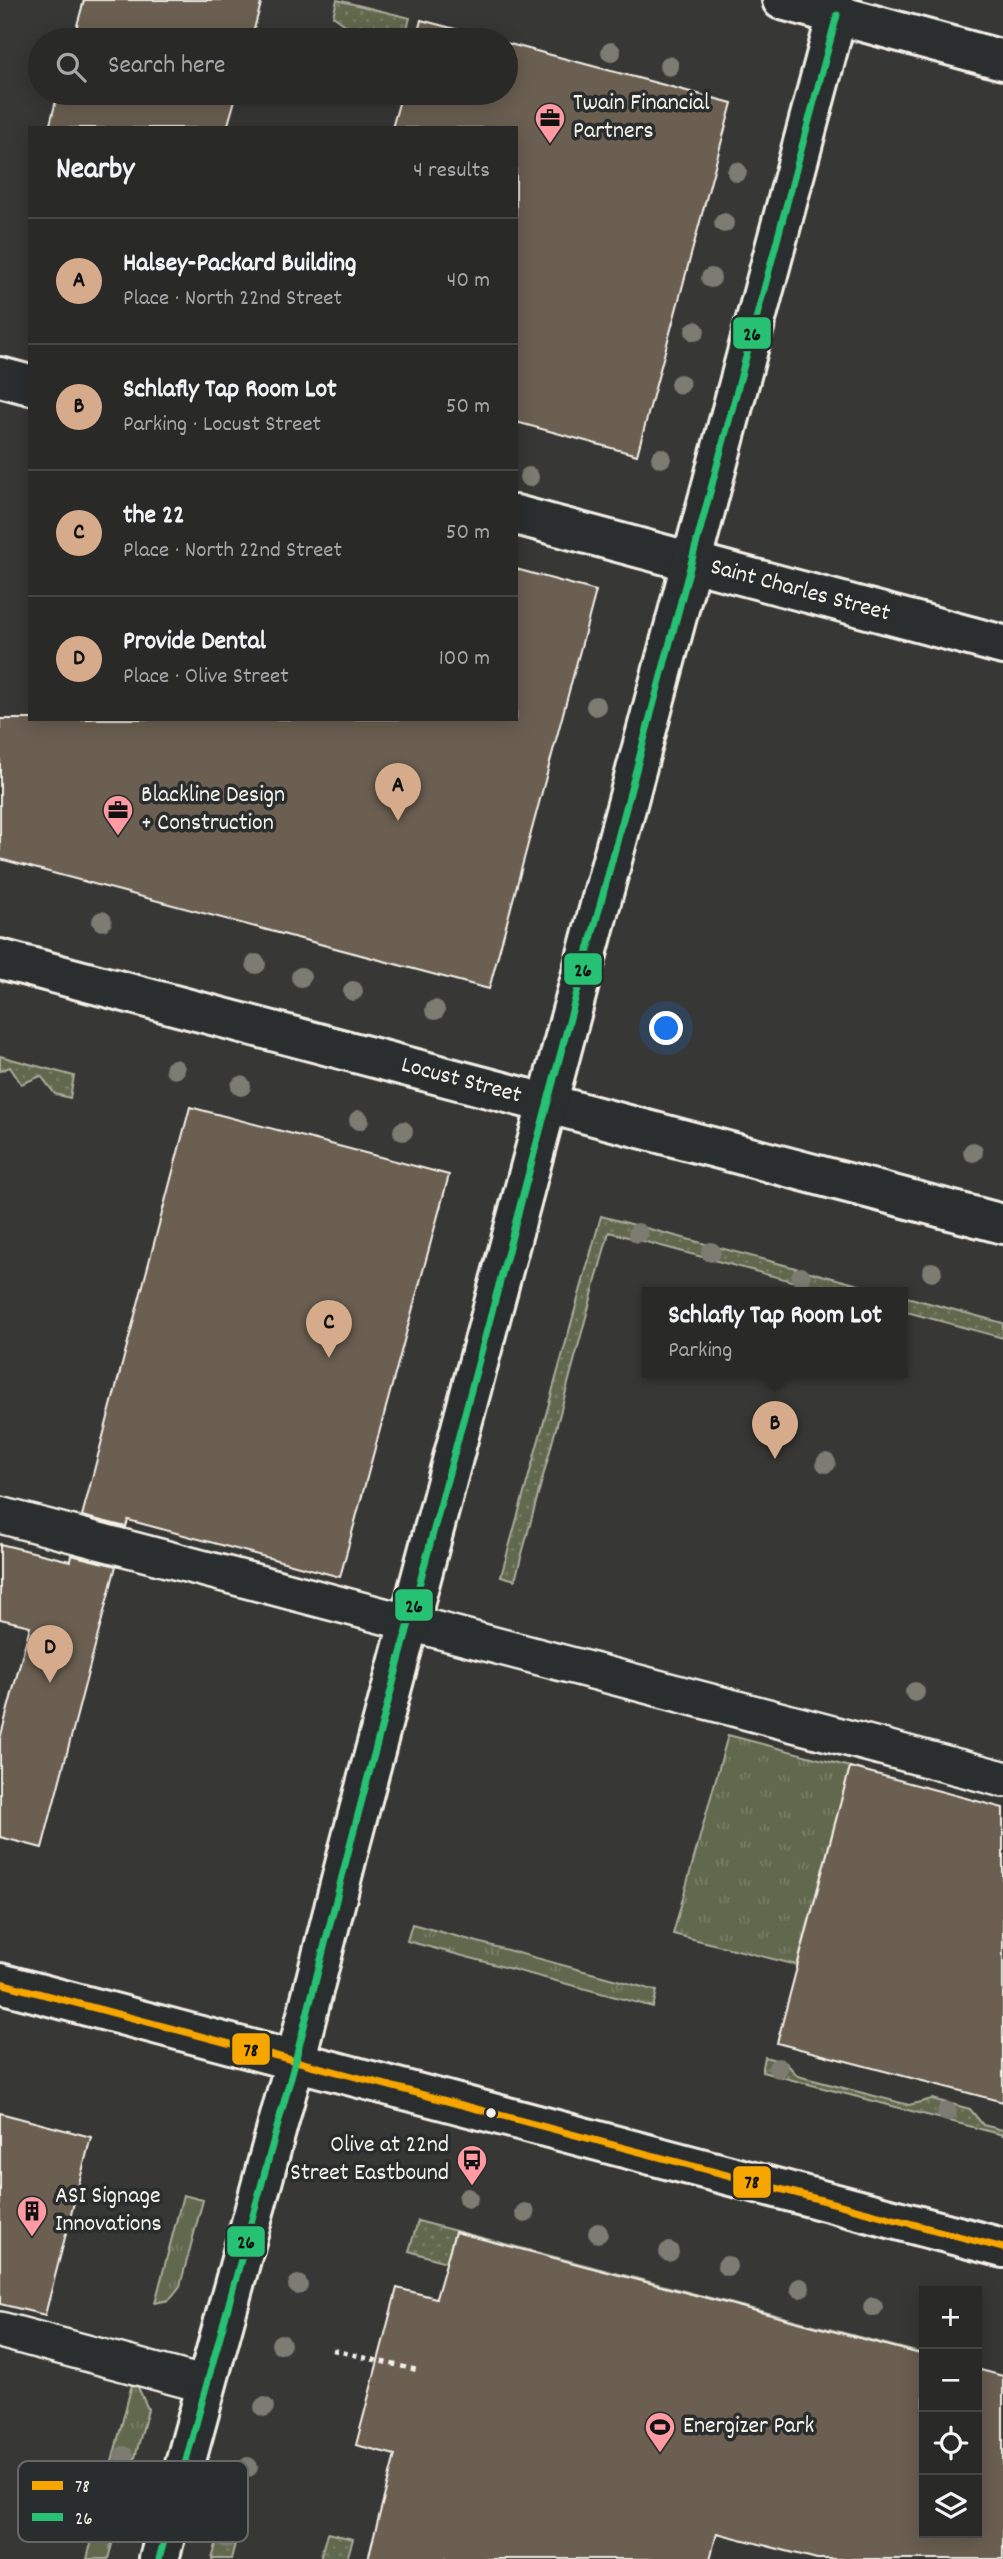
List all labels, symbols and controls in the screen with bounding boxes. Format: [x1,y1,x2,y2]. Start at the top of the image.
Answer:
search box [28,28,518,105]
icon: search [52,48,90,86]
text: Search here [108,48,226,85]
place label: Twain Financial Partners [573,87,710,149]
office icon: Twain Financial Partners [533,101,567,145]
text: Nearby [56,150,134,193]
text: 4 results [413,155,490,188]
text: Halsey-Packard Building [123,246,356,283]
text: A [73,265,85,298]
text: 40 m [447,265,490,298]
text: Place · North 22nd Street [123,283,342,316]
line badge: 26 [732,316,772,350]
text: 26 [743,323,761,350]
text: Schlafly Tap Room Lot [123,372,337,409]
text: B [74,391,84,424]
text: 50 m [446,391,490,424]
text: Parking · Locust Street [123,409,321,442]
text: the 22 [123,498,185,535]
text: C [73,517,85,550]
text: 50 m [446,517,490,550]
text: Place · North 22nd Street [123,535,342,568]
street label: Saint Charles Street [706,551,894,631]
text: Provide Dental [123,624,266,661]
text: D [73,643,85,676]
text: 100 m [439,643,490,676]
text: Place · Olive Street [123,661,289,694]
pin: A [375,763,421,821]
place label: Blackline Design + Construction [141,779,285,841]
office icon: Blackline Design + Construction [101,793,135,837]
line badge: 26 [563,952,603,986]
text: 26 [574,959,592,986]
your location [649,1011,683,1045]
street label: Locust Street [397,1049,525,1113]
popup [642,1287,908,1378]
text: Schlafly Tap Room Lot [668,1298,882,1335]
pin: C [306,1300,352,1358]
text: Parking [668,1335,732,1368]
pin: B [752,1401,798,1459]
line badge: 26 [394,1588,434,1622]
text: 26 [405,1595,423,1622]
pin: D [27,1625,73,1683]
line badge: 78 [231,2032,271,2066]
text: 78 [244,2039,259,2066]
unlabelled marker [484,2106,498,2120]
place label: Olive at 22nd Street Eastbound [290,2129,449,2191]
bus stop icon: Olive at 22nd Street Eastbound [455,2143,489,2187]
line badge: 78 [732,2165,772,2199]
text: 78 [745,2171,760,2198]
place label: ASI Signage Innovations [55,2180,162,2242]
building icon: ASI Signage Innovations [15,2194,49,2238]
line badge: 26 [226,2225,266,2258]
text: 26 [237,2231,255,2258]
map controls [919,2286,982,2538]
button: + [919,2286,982,2349]
button: − [919,2349,982,2412]
sports icon: Energizer Park [643,2410,677,2454]
place label: Energizer Park [683,2410,814,2444]
button: locate [919,2412,982,2475]
legend [18,2461,248,2542]
text: 78 [75,2475,90,2502]
button: layers [919,2475,982,2538]
text: 26 [75,2507,93,2534]

